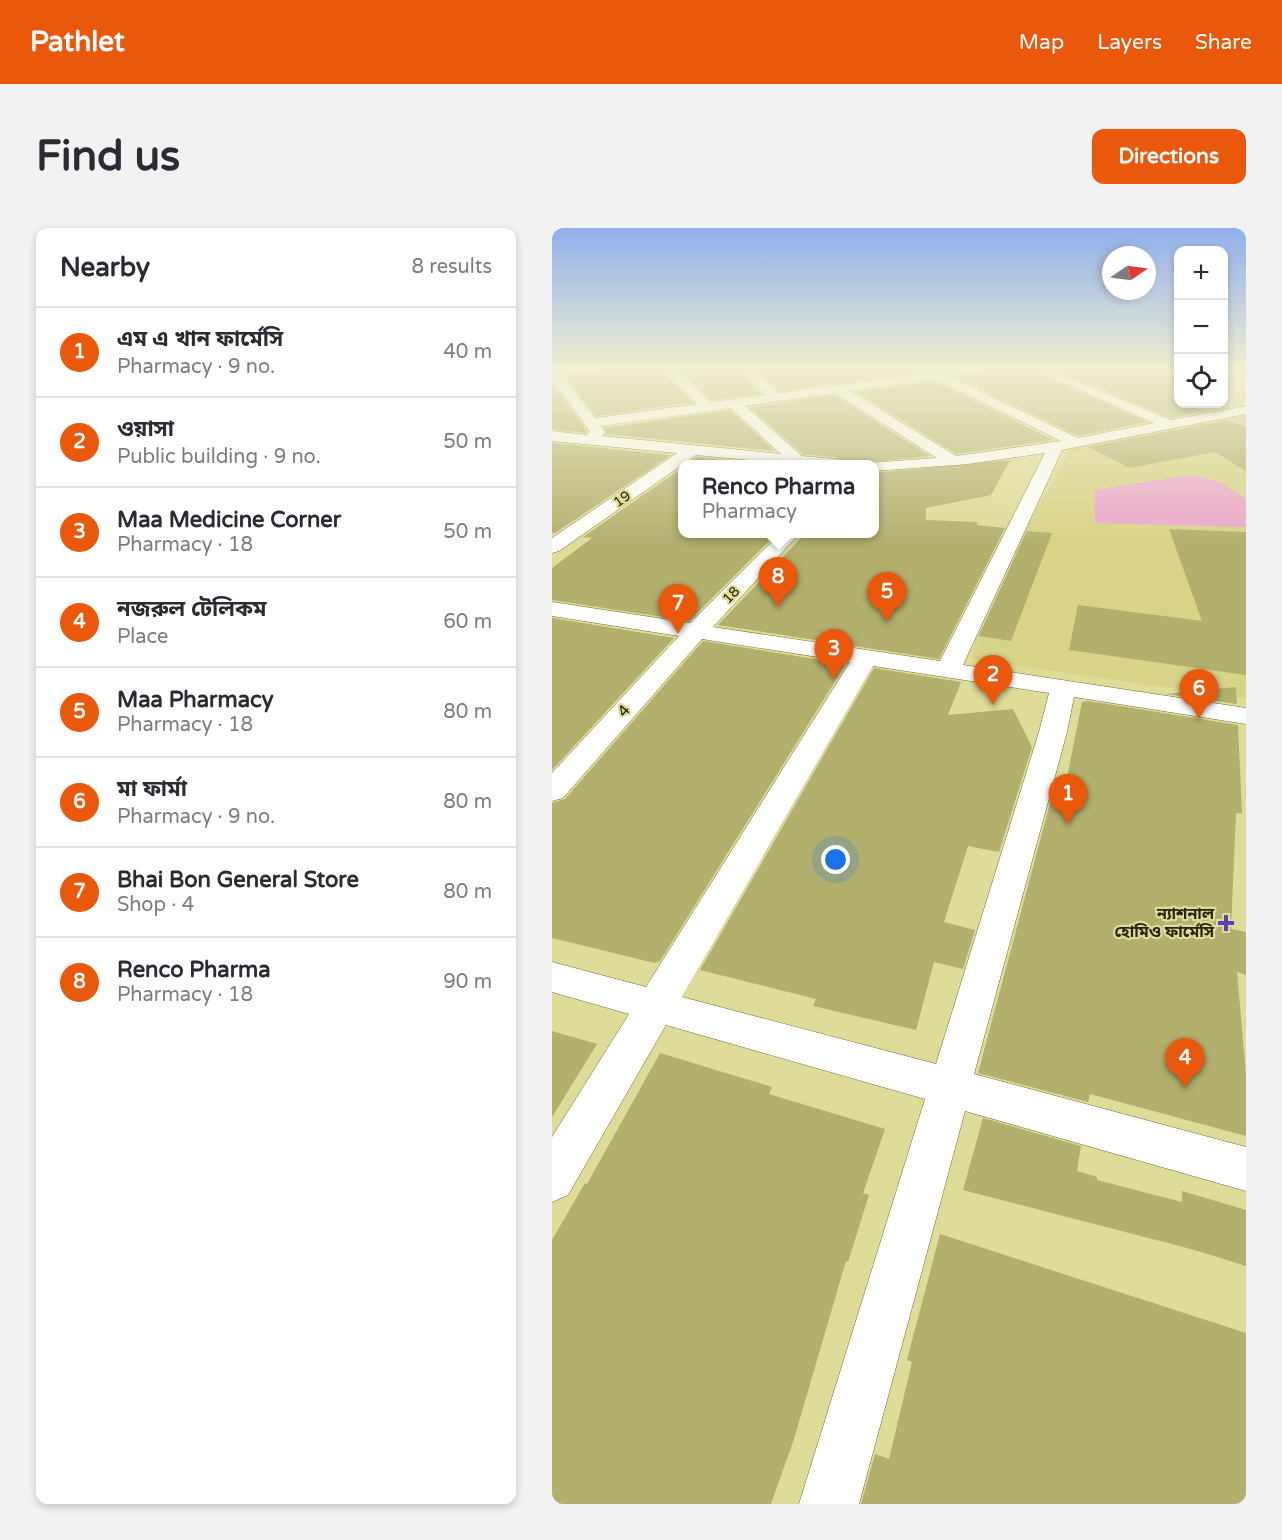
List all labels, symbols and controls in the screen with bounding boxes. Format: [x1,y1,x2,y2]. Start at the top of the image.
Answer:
text: Pathlet [30,25,125,59]
text: Map [1019,30,1064,55]
text: Layers [1097,30,1162,55]
text: Share [1195,30,1252,55]
button: Directions [1092,129,1246,184]
text: Find us [36,131,180,182]
north arrow [1102,246,1156,300]
map controls [1174,246,1228,408]
button: + [1174,246,1228,300]
text: Nearby [60,252,150,283]
text: 8 results [412,255,492,279]
button: − [1174,300,1228,354]
text: এম এ খান ফার্মেসি [117,326,283,352]
text: 1 [73,340,86,364]
text: 40 m [443,340,492,364]
button: locate [1174,354,1228,408]
text: Pharmacy · 9 no. [117,355,275,379]
text: ওয়াসা [117,416,174,442]
text: 2 [73,430,86,454]
text: 50 m [443,430,492,454]
text: Public building · 9 no. [117,445,321,469]
popup [678,460,879,538]
text: Renco Pharma [702,474,855,500]
street label: 19 [610,487,634,511]
text: Pharmacy [702,500,797,524]
text: Maa Medicine Corner [117,507,341,533]
text: 3 [73,520,86,544]
text: 50 m [443,520,492,544]
text: Pharmacy · 18 [117,533,253,557]
pin: 8 [758,558,798,607]
pin: 5 [868,572,906,622]
street label: 18 [719,583,743,607]
pin: 7 [658,584,698,634]
text: নজরুল টেলিকম [117,596,267,622]
text: 4 [73,610,86,634]
text: 60 m [443,610,492,634]
text: Place [117,625,168,649]
pin: 3 [814,630,854,679]
pin: 2 [974,656,1012,705]
pin: 6 [1180,670,1218,719]
text: Maa Pharmacy [117,687,274,713]
text: 5 [73,700,86,724]
text: 80 m [443,700,492,724]
street label: 4 [613,701,635,721]
text: Pharmacy · 18 [117,713,253,737]
pin: 1 [1048,774,1088,824]
text: মা ফার্মা [117,776,187,802]
text: 6 [73,790,86,814]
text: 80 m [443,790,492,814]
text: Pharmacy · 9 no. [117,805,275,829]
your location [821,845,850,874]
text: Bhai Bon General Store [117,867,359,893]
text: 7 [73,880,86,904]
text: 80 m [443,880,492,904]
text: Shop · 4 [117,893,194,917]
place label: ন্যাশনাল হোমিও ফার্মেসি [1114,904,1215,942]
marker: ন্যাশনাল হোমিও ফার্মেসি [1219,916,1233,930]
text: Renco Pharma [117,957,271,983]
text: 8 [73,970,86,994]
text: 90 m [443,970,492,994]
text: Pharmacy · 18 [117,983,253,1007]
pin: 4 [1166,1038,1204,1088]

